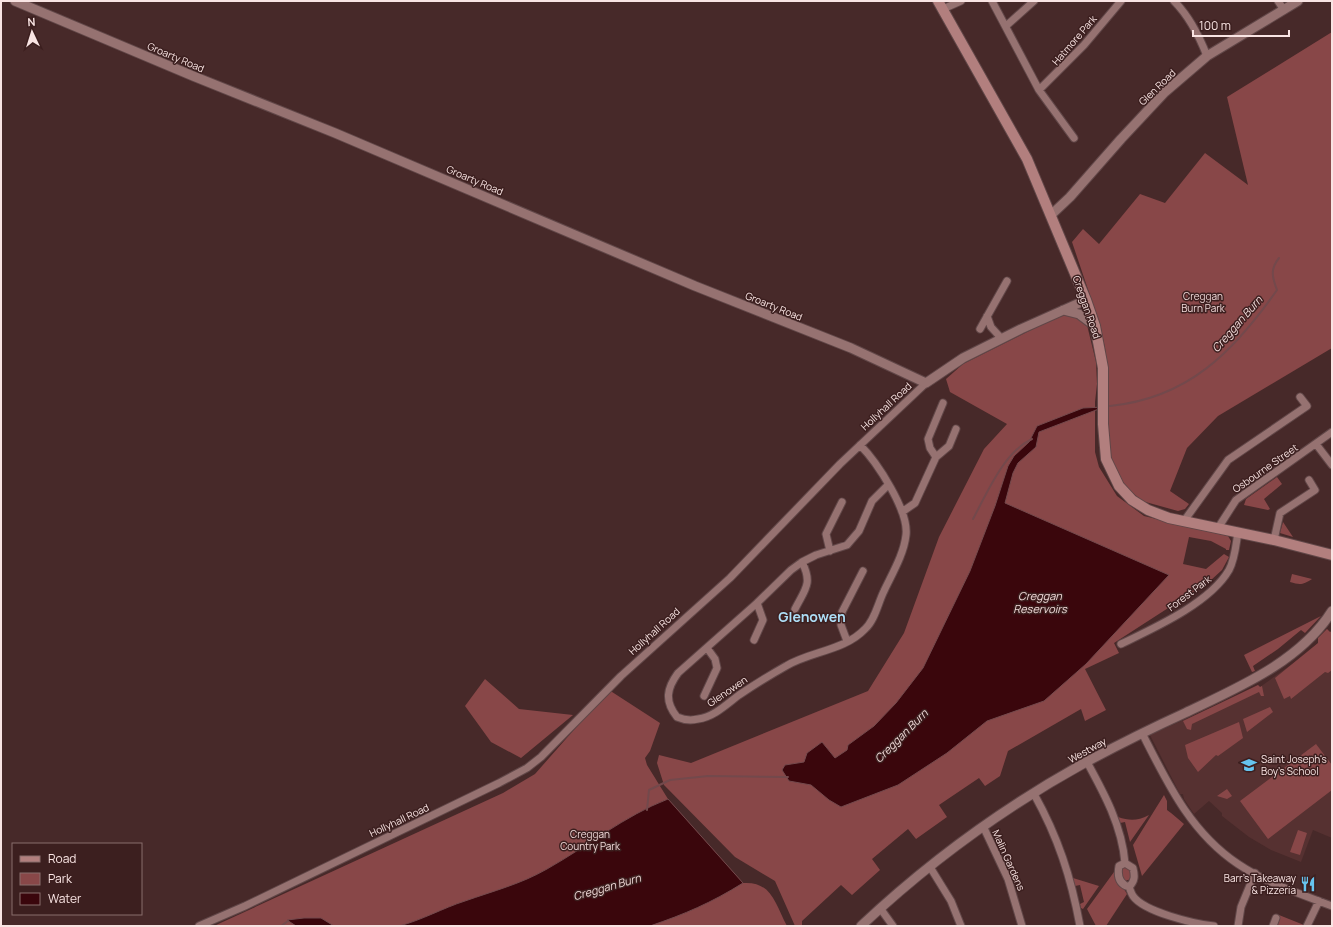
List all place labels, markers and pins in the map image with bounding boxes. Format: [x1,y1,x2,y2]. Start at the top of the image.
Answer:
place label: Saint Joseph's Boy's School [1261,752,1327,778]
school or university icon: Saint Joseph's Boy's School [1240,756,1258,774]
place label: Barr's Takeaway & Pizzeria [1224,871,1297,897]
restaurant icon: Barr's Takeaway & Pizzeria [1299,875,1317,893]

